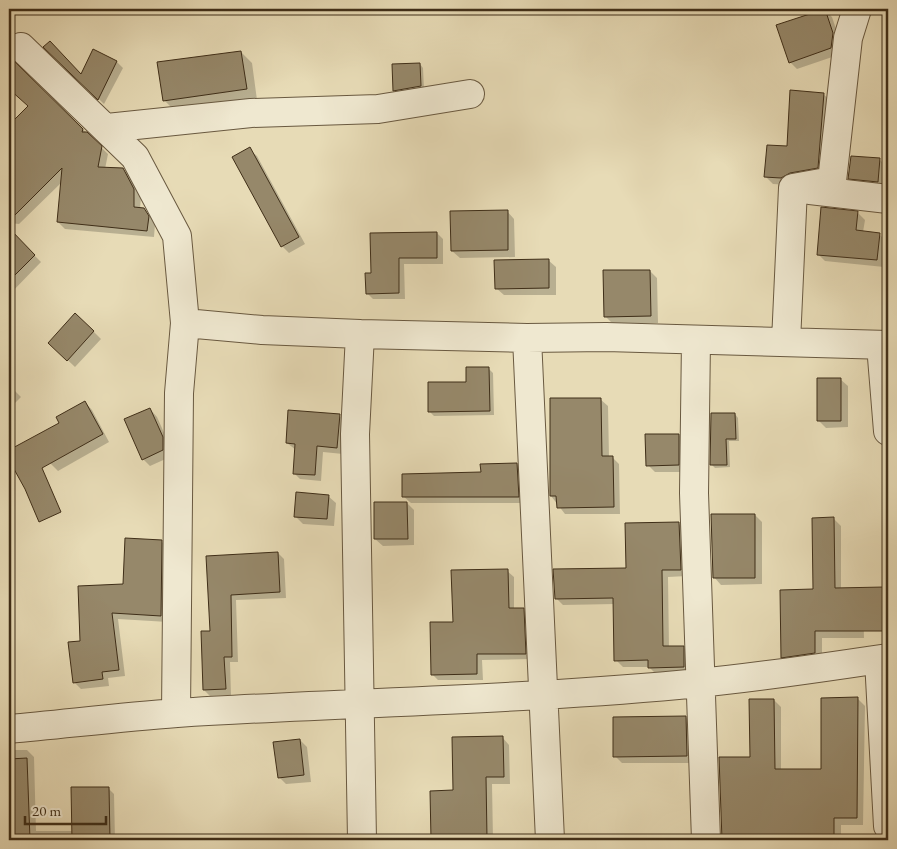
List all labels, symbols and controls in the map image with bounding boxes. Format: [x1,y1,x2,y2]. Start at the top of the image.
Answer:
scale bar [25,794,106,826]
text: 20 m [32,801,61,820]

